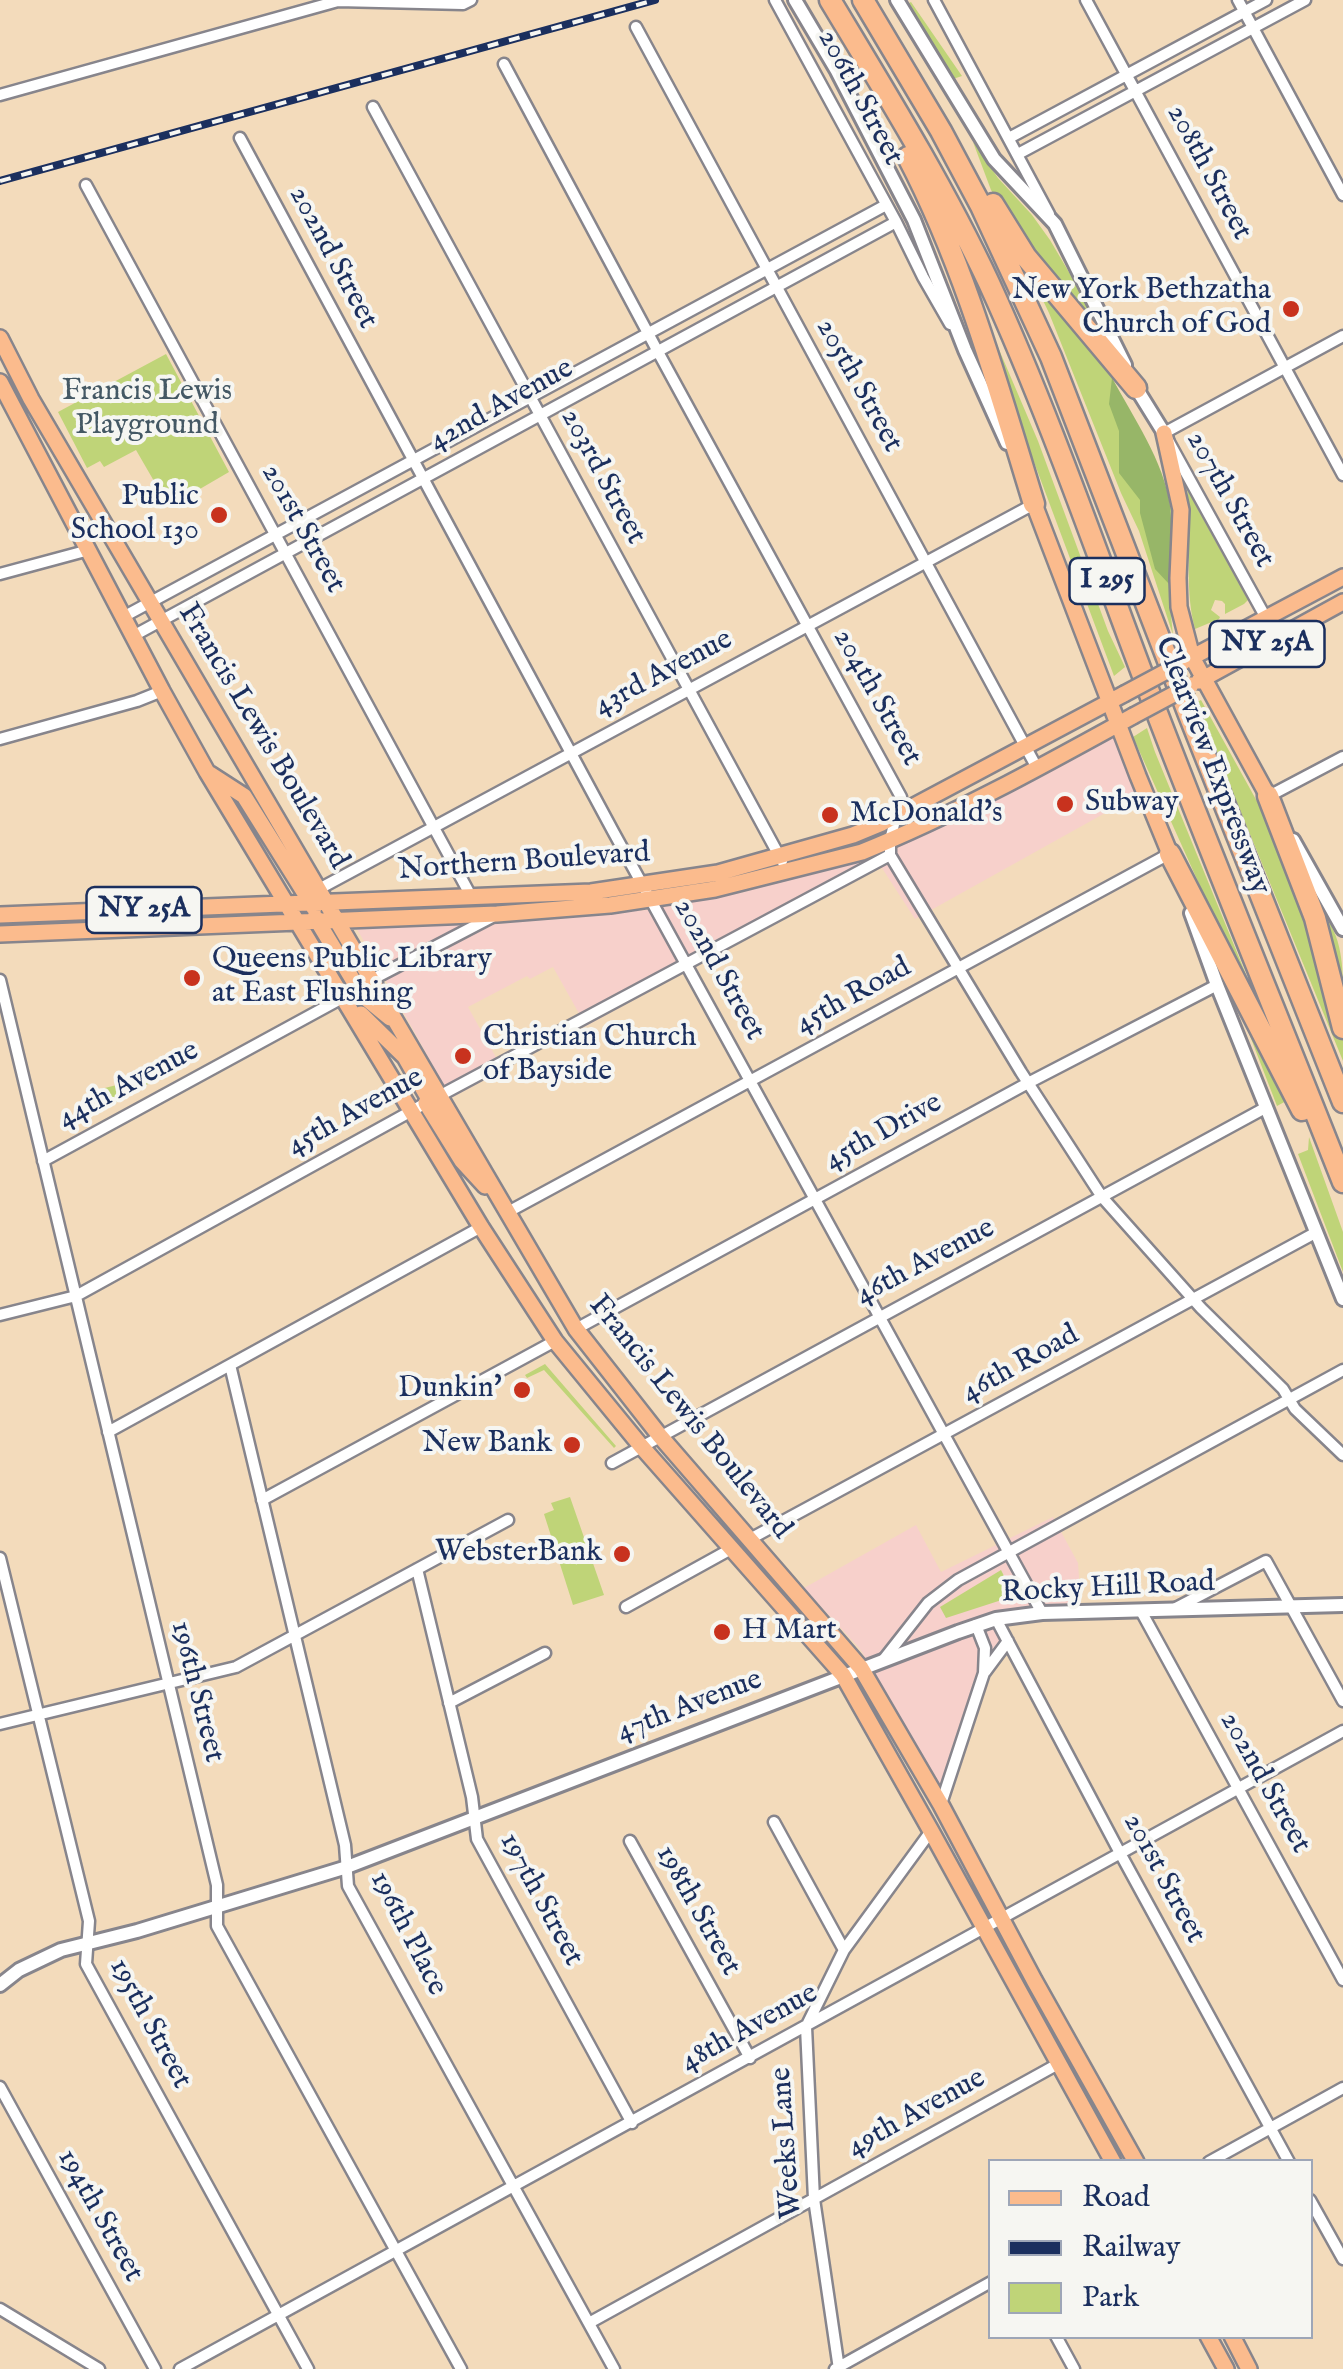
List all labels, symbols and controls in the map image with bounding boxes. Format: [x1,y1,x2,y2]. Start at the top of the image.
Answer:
street label: 206th Street [808,24,910,172]
street label: 208th Street [1157,99,1259,247]
street label: 202nd Street [280,181,384,335]
place label: New York Bethzatha Church of God [1012,274,1271,344]
marker: New York Bethzatha Church of God [1280,298,1302,320]
street label: 205th Street [807,313,909,459]
street label: 42nd Avenue [424,352,580,460]
park label: Francis Lewis Playground [62,375,232,446]
street label: 203rd Street [551,403,653,551]
street label: 207th Street [1177,426,1281,574]
street label: 201st Street [252,458,352,600]
place label: Public School 130 [71,480,199,550]
marker: Public School 130 [208,504,230,526]
road number: I 295 [1070,558,1144,604]
street label: Francis Lewis Boulevard [168,598,356,876]
road number: NY 25A [1210,621,1324,667]
street label: 43rd Avenue [589,623,739,725]
street label: 204th Street [824,623,928,773]
street label: Clearview Expressway [1145,632,1277,900]
place label: Subway [1085,786,1179,822]
marker: Subway [1054,793,1076,815]
place label: McDonald's [850,797,1003,833]
marker: McDonald's [819,804,841,826]
street label: Northern Boulevard [397,836,651,890]
road number: NY 25A [86,887,202,933]
street label: 202nd Street [664,893,772,1047]
place label: Queens Public Library at East Flushing [212,943,492,1014]
street label: 45th Road [790,951,918,1043]
marker: Queens Public Library at East Flushing [181,967,203,989]
place label: Christian Church of Bayside [483,1021,696,1092]
street label: 44th Avenue [53,1034,205,1138]
marker: Christian Church of Bayside [452,1045,474,1067]
street label: 45th Avenue [282,1061,430,1165]
street label: 45th Drive [819,1086,949,1180]
street label: 46th Avenue [851,1211,1001,1315]
street label: Francis Lewis Boulevard [580,1289,798,1547]
street label: 46th Road [956,1318,1086,1412]
place label: Dunkin' [398,1372,502,1408]
marker: Dunkin' [511,1379,533,1401]
place label: New Bank [422,1427,552,1463]
marker: New Bank [561,1434,583,1456]
place label: WebsterBank [435,1536,602,1572]
marker: WebsterBank [611,1543,633,1565]
street label: Rocky Hill Road [1000,1565,1216,1613]
place label: H Mart [742,1614,837,1650]
street label: 196th Street [161,1618,231,1766]
marker: H Mart [711,1621,733,1643]
street label: 47th Avenue [612,1663,768,1751]
street label: 202nd Street [1210,1706,1318,1860]
street label: 201st Street [1114,1808,1212,1950]
street label: 197th Street [490,1827,590,1973]
street label: 198th Street [647,1840,747,1982]
street label: 196th Place [360,1866,454,2002]
street label: 195th Street [100,1953,198,2095]
street label: 48th Avenue [675,1977,825,2081]
street label: 49th Avenue [842,2061,992,2167]
street label: Weeks Lane [765,2066,811,2220]
street label: 194th Street [48,2143,150,2289]
legend [988,2159,1313,2339]
text: Road [1082,2179,1150,2217]
text: Railway [1082,2229,1180,2267]
text: Park [1082,2279,1139,2317]

